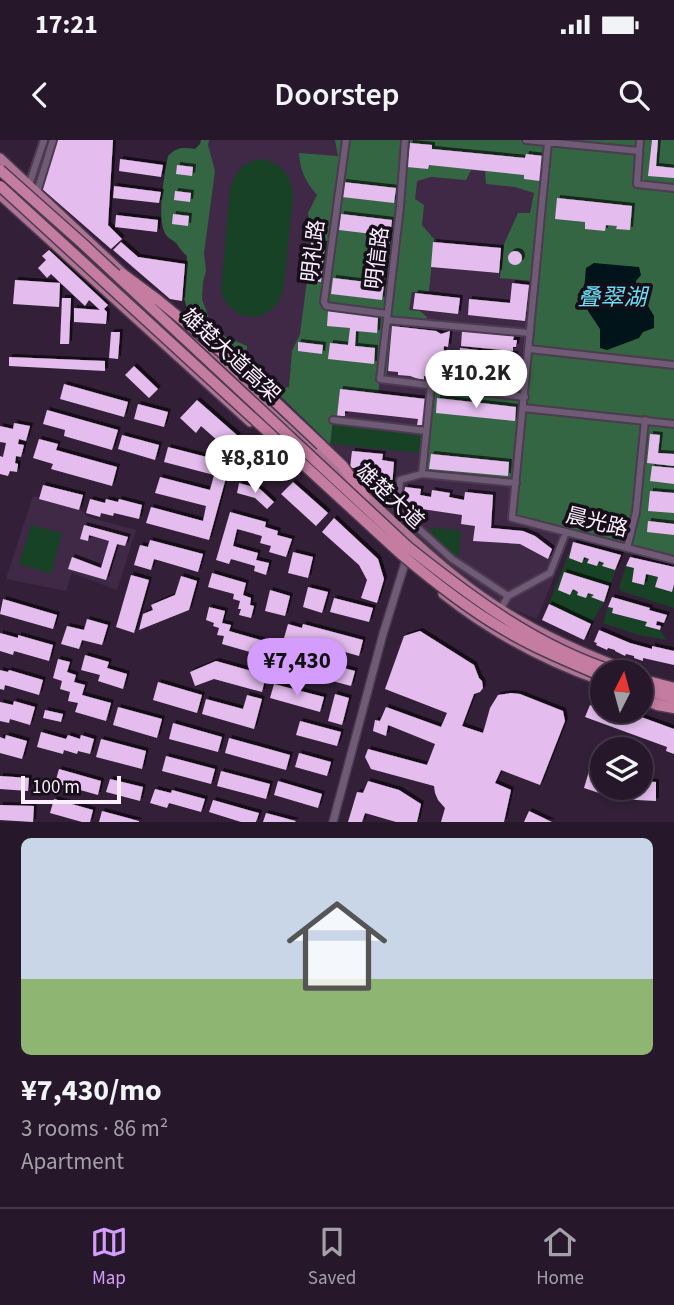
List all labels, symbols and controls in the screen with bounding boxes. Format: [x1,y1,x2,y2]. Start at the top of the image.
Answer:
text: 17:21 [35,6,98,43]
text: Doorstep [274,72,400,118]
icon: back [21,76,59,114]
icon: search [615,76,653,114]
street label: 明礼路 [294,218,332,284]
street label: 明信路 [358,225,396,291]
water label: 叠翠湖 [578,281,650,314]
street label: 雄楚大道高架 [175,301,287,409]
pin: ¥10.2K [419,350,533,410]
text: ¥10.2K [441,356,511,389]
pin: ¥8,810 [198,436,312,495]
text: ¥8,810 [221,441,289,474]
street label: 雄楚大道 [349,456,431,536]
street label: 晨光路 [563,500,631,544]
pin: ¥7,430 [240,638,354,698]
text: ¥7,430 [263,644,331,677]
north arrow [590,660,653,723]
map controls [590,660,653,800]
button: layers [590,737,653,800]
scale bar [21,773,121,805]
text: 100 m [32,774,80,801]
icon: home [274,883,400,1009]
text: ¥7,430/mo [21,1069,162,1112]
text: 3 rooms · 86 m² [21,1112,168,1145]
text: Apartment [21,1145,124,1178]
tab: Map [90,1223,128,1292]
tab: Saved [308,1223,356,1292]
tab: Home [536,1223,584,1292]

